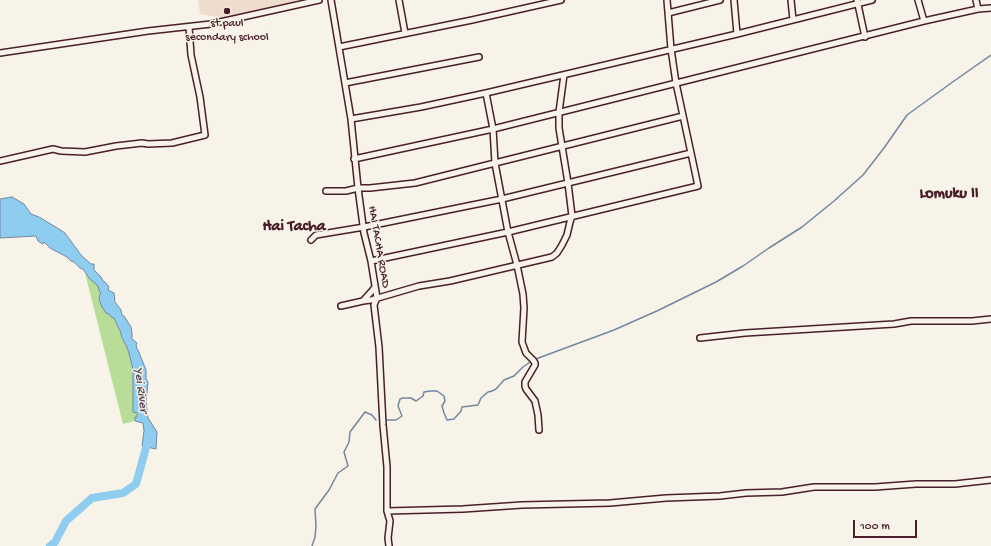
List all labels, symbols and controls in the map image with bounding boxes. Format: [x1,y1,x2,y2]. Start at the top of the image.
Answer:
marker: st paul secondary school [222,6,232,16]
place label: st paul secondary school [185,17,269,45]
district label: Lomuku II [919,185,979,205]
street label: HAI TACHA ROAD [364,205,392,289]
district label: Hai Tacha [262,218,326,238]
water label: Yei River [129,367,151,413]
scale bar [855,512,919,538]
text: 100 m [860,520,890,534]

